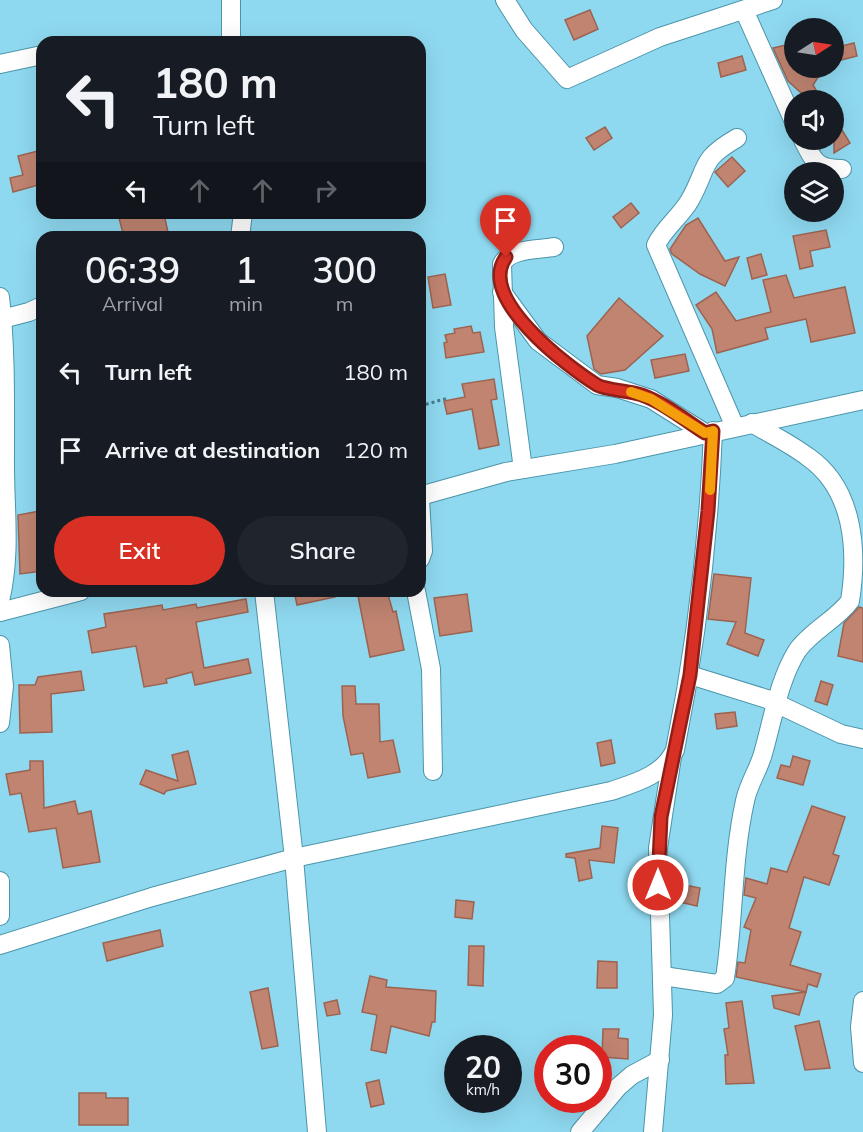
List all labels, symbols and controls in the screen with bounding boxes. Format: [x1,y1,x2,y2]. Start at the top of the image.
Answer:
north arrow [784,18,844,78]
map controls [784,18,844,222]
text: 180 m [153,56,278,109]
icon: left [54,60,132,138]
button: sound [784,90,844,150]
text: Turn left [153,108,255,142]
button: layers [784,162,844,222]
icon: left [120,174,153,207]
icon: ahead [183,174,216,207]
icon: ahead [246,174,279,207]
icon: right [309,174,342,207]
pin [480,195,531,257]
icon: arrive [489,204,522,237]
text: 06:39 [85,247,180,292]
text: 1 [235,247,257,292]
text: 300 [312,247,377,292]
text: Arrival [102,291,163,316]
text: min [229,291,263,316]
text: m [336,291,353,316]
icon: left [54,356,87,389]
text: Turn left [105,358,192,386]
text: 180 m [343,358,408,386]
icon: arrive [54,434,87,467]
text: Arrive at destination [105,436,320,464]
text: 120 m [343,436,408,464]
button: Exit [54,516,225,585]
button: Share [237,516,408,585]
position arrow [626,853,690,917]
speed limit sign: 30 [534,1035,612,1113]
text: 20 [465,1048,501,1086]
text: km/h [466,1080,500,1099]

